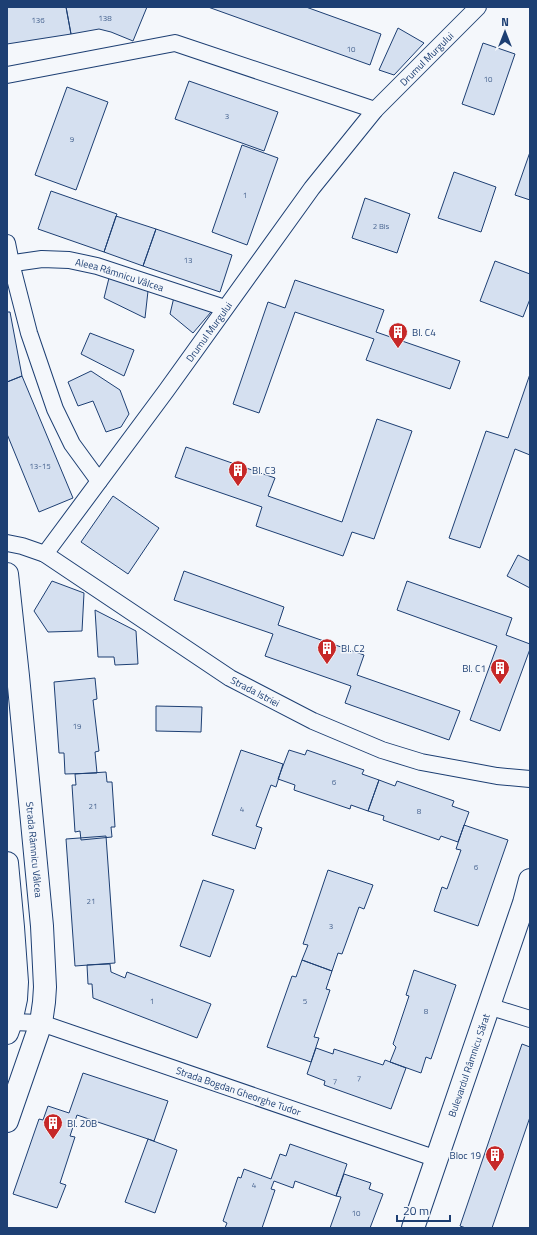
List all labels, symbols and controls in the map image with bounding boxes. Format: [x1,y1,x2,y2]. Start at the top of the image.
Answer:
house number: 138 [98,12,112,24]
north arrow [485,12,525,52]
house number: 136 [31,14,45,26]
text: N [501,14,509,30]
street label: Drumul Murgului [396,29,457,89]
house number: 10 [347,43,356,55]
house number: 10 [484,73,493,85]
house number: 3 [225,110,229,122]
house number: 9 [70,133,75,145]
house number: 1 [243,189,247,201]
house number: 2 Bis [373,220,390,232]
house number: 13 [184,254,192,266]
street label: Aleea Râmnicu Vâlcea [74,255,166,295]
street label: Drumul Murgului [182,299,236,365]
building icon: Bl. C4 [387,321,409,349]
place label: Bl. C4 [412,325,436,340]
building icon: Bl. C3 [227,459,249,487]
house number: 13-15 [29,460,51,472]
place label: Bl. C3 [252,463,276,478]
building icon: Bl. C2 [316,637,338,665]
place label: Bl. C2 [341,641,365,656]
building icon: Bl. C1 [489,657,511,685]
place label: Bl. C1 [462,661,486,676]
street label: Strada Istriei [228,673,282,711]
house number: 19 [73,720,82,732]
house number: 6 [332,776,337,788]
house number: 21 [89,800,97,812]
street label: Strada Râmnicu Vâlcea [22,801,46,898]
house number: 4 [240,803,245,815]
house number: 8 [417,805,422,817]
house number: 6 [474,861,479,873]
house number: 21 [87,895,95,907]
house number: 3 [329,920,333,932]
house number: 1 [150,995,154,1007]
house number: 5 [303,995,308,1007]
house number: 8 [424,1005,429,1017]
street label: Bulevardul Râmnicu Sărat [444,1011,494,1119]
street label: Strada Bogdan Gheorghe Tudor [174,1063,303,1120]
house number: 7 [357,1072,361,1084]
house number: 7 [333,1075,337,1087]
building icon: Bl. 20B [42,1112,64,1140]
place label: Bl. 20B [67,1116,97,1131]
building icon: Bloc 19 [484,1144,506,1172]
place label: Bloc 19 [449,1148,481,1163]
house number: 4 [252,1179,257,1191]
scale bar [397,1197,450,1223]
text: 20 m [403,1201,429,1220]
house number: 10 [352,1207,361,1219]

